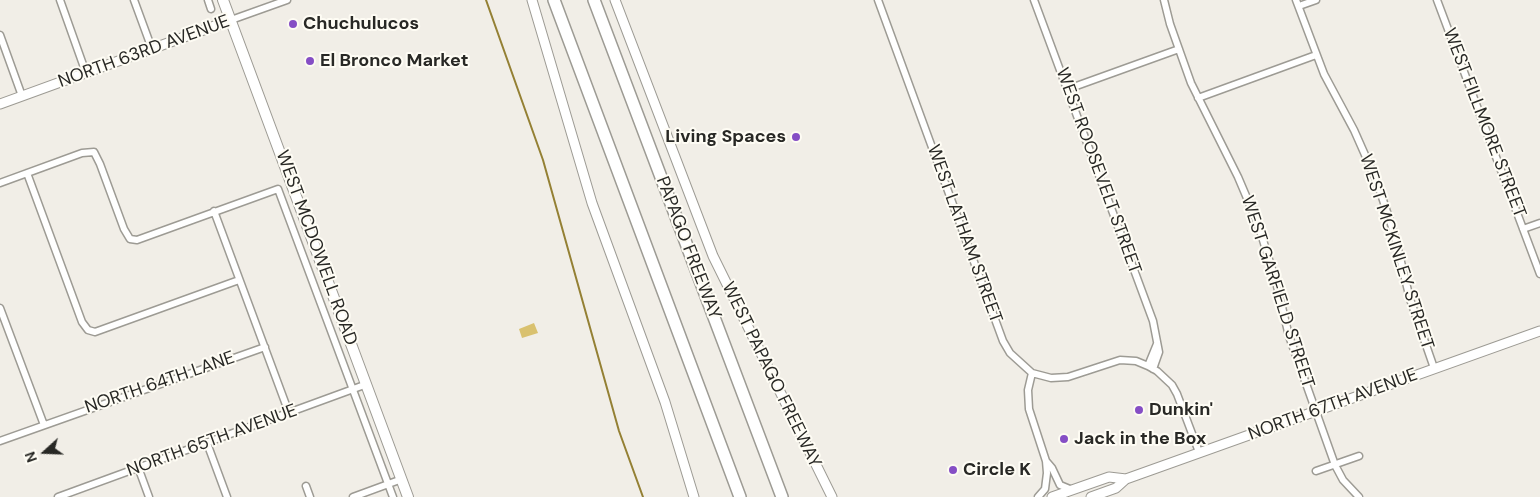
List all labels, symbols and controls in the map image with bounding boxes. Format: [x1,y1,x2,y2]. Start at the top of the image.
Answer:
street label: NORTH 63RD AVENUE [55,11,233,93]
place label: Chuchulucos [303,13,419,35]
marker: Chuchulucos [287,18,299,30]
street label: WEST FILLMORE STREET [1438,25,1530,221]
place label: El Bronco Market [320,50,468,72]
marker: El Bronco Market [304,55,316,67]
street label: WEST ROOSEVELT STREET [1051,65,1145,277]
place label: Living Spaces [665,126,786,148]
marker: Living Spaces [790,131,802,143]
street label: WEST LATHAM STREET [922,142,1006,326]
street label: WEST MCDOWELL ROAD [271,148,361,348]
street label: WEST MCKINLEY STREET [1354,152,1438,352]
street label: PAPAGO FREEWAY [651,174,725,322]
street label: WEST GARFIELD STREET [1236,193,1318,391]
street label: WEST PAPAGO FREEWAY [717,279,825,471]
street label: NORTH 64TH LANE [82,347,238,419]
street label: NORTH 67TH AVENUE [1245,364,1421,446]
place label: Dunkin' [1149,399,1213,421]
street label: NORTH 65TH AVENUE [124,400,300,482]
marker: Dunkin' [1133,404,1145,416]
north arrow [20,427,70,477]
place label: Jack in the Box [1074,428,1206,450]
marker: Jack in the Box [1058,433,1070,445]
text: N [21,449,41,465]
place label: Circle K [963,459,1031,481]
marker: Circle K [947,464,959,476]

